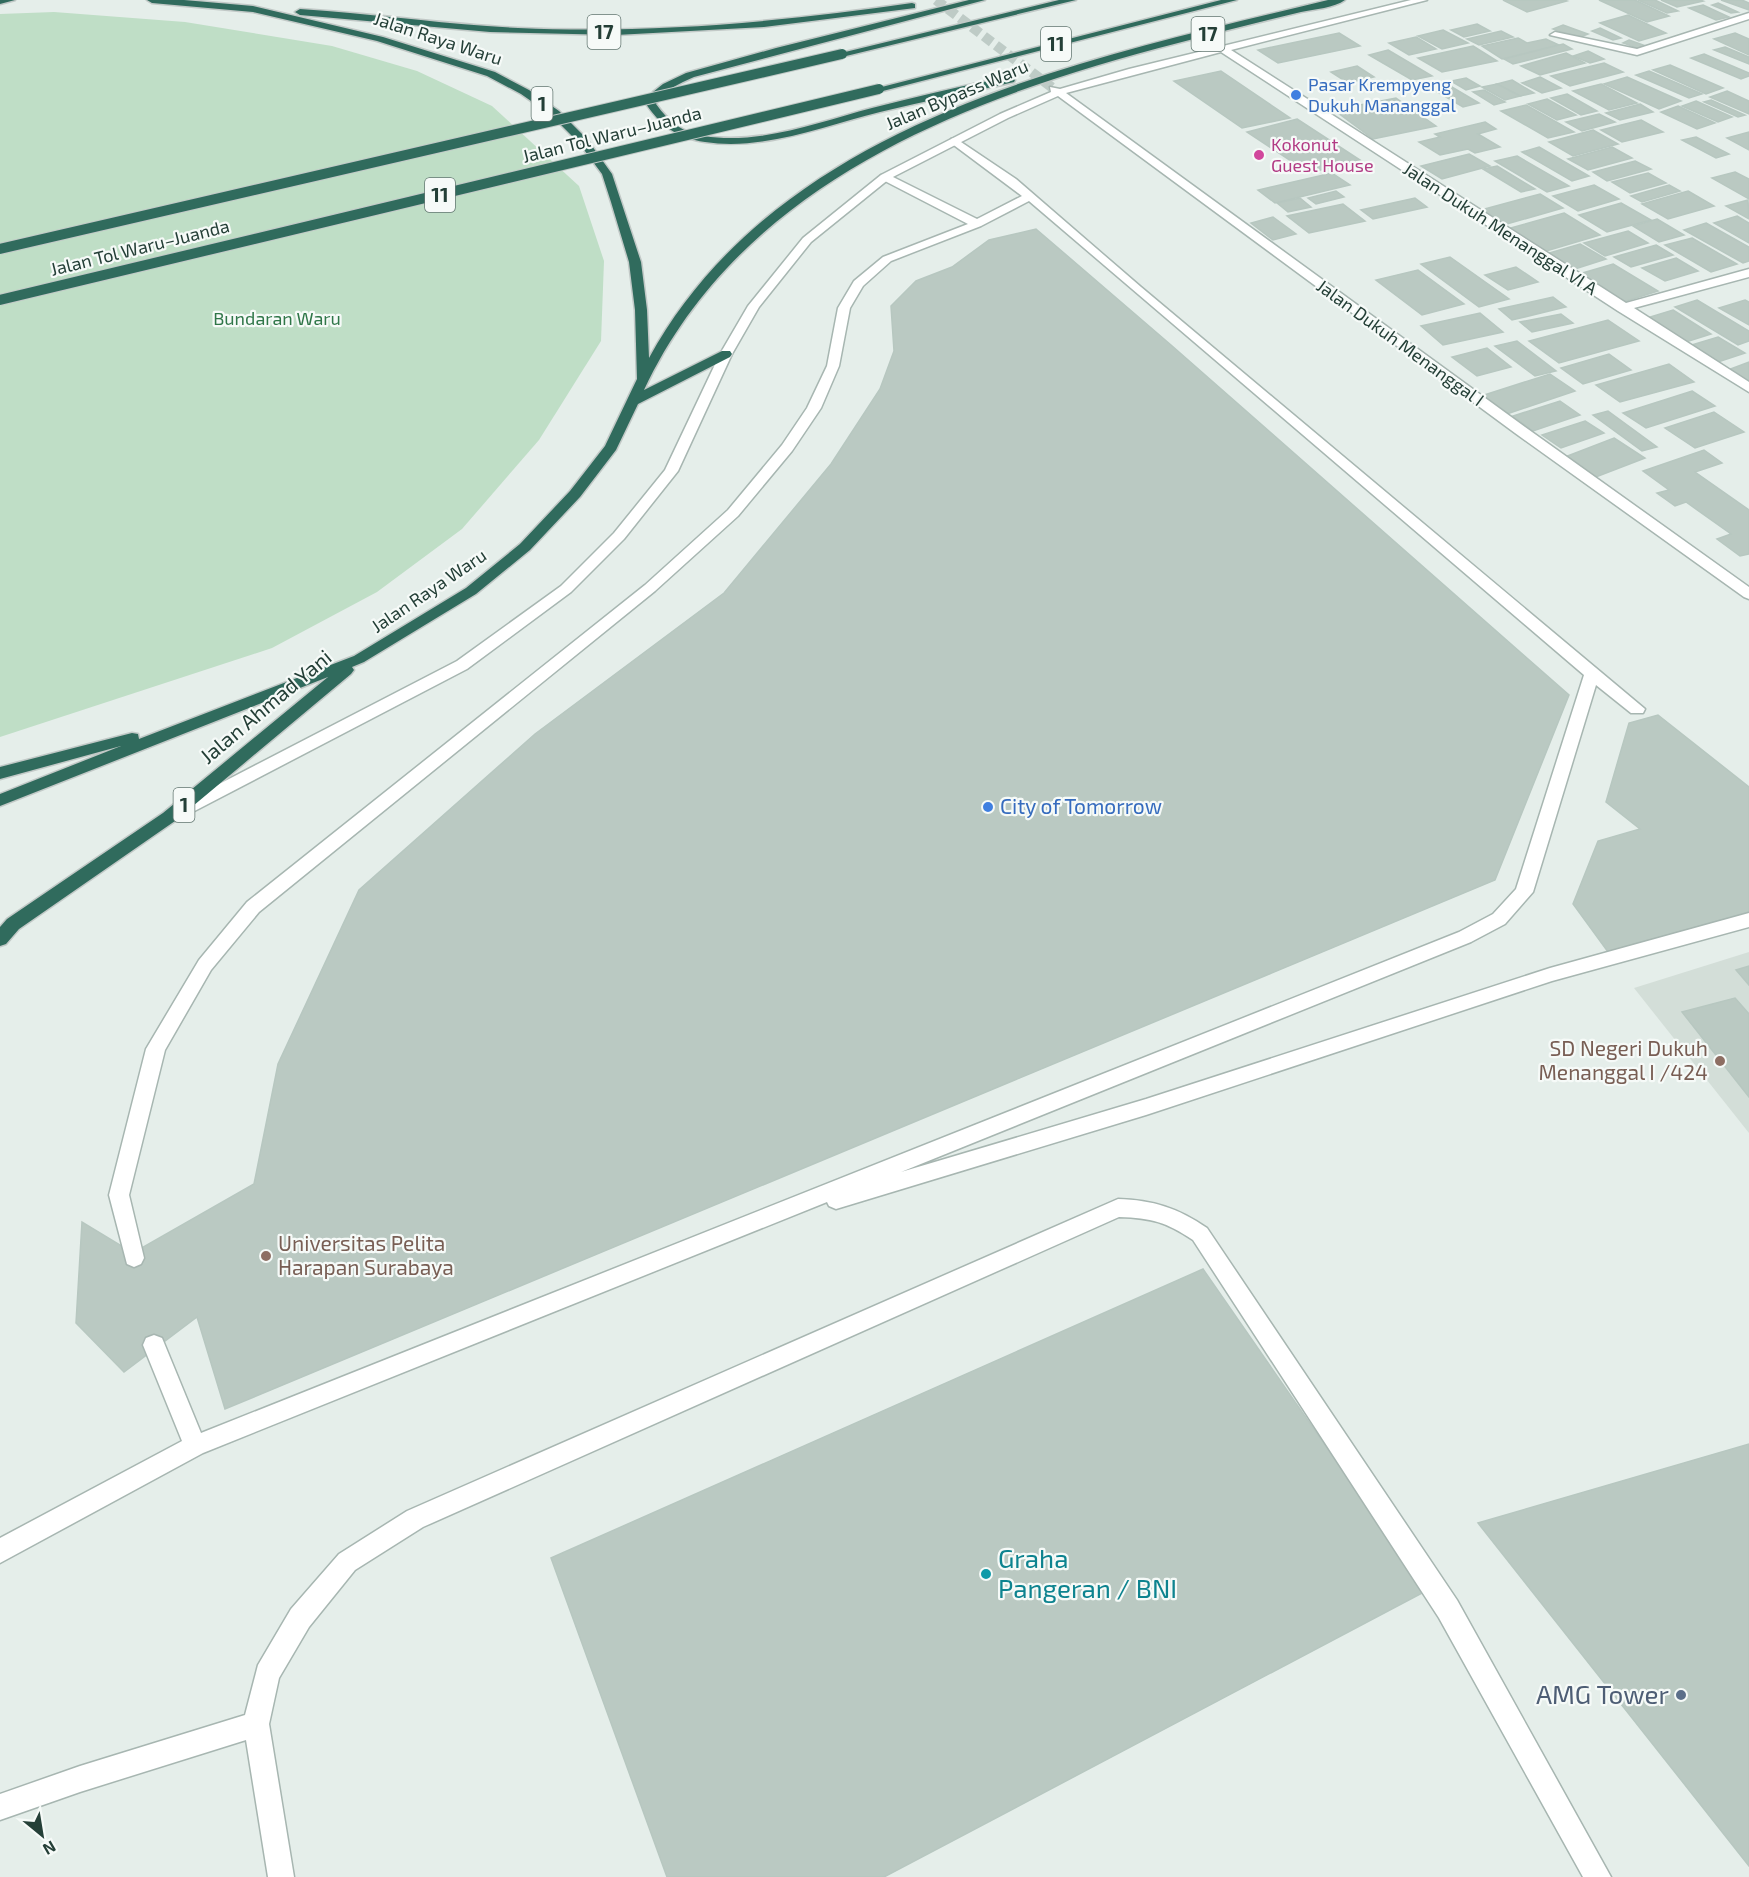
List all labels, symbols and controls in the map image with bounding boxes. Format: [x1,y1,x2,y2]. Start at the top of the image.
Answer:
street label: Jalan Raya Waru [371,7,505,69]
road number: 17 [588,15,620,49]
road number: 17 [1192,17,1224,51]
road number: 11 [1041,27,1071,61]
street label: Jalan Bypass Waru [882,54,1031,134]
place label: Pasar Krempyeng Dukuh Mananggal [1308,73,1456,116]
road number: 1 [532,87,552,121]
marker: Pasar Krempyeng Dukuh Mananggal [1289,88,1303,102]
street label: Jalan Tol Waru–Juanda [520,101,704,167]
place label: Kokonut Guest House [1271,133,1374,176]
marker: Kokonut Guest House [1252,148,1266,162]
street label: Jalan Dukuh Menanggal VI A [1399,157,1602,300]
road number: 11 [425,178,455,212]
street label: Jalan Tol Waru–Juanda [48,214,232,280]
street label: Jalan Dukuh Menanggal I [1313,274,1489,410]
park label: Bundaran Waru [213,307,341,329]
street label: Jalan Raya Waru [367,544,490,637]
street label: Jalan Ahmad Yani [194,644,336,768]
road number: 1 [174,788,195,822]
place label: City of Tomorrow [1000,793,1162,818]
marker: City of Tomorrow [981,800,995,814]
place label: SD Negeri Dukuh Menanggal I /424 [1538,1035,1708,1084]
marker: SD Negeri Dukuh Menanggal I /424 [1713,1054,1727,1068]
place label: Universitas Pelita Harapan Surabaya [278,1230,454,1279]
marker: Universitas Pelita Harapan Surabaya [259,1249,273,1263]
place label: Graha Pangeran / BNI [998,1542,1177,1603]
marker: Graha Pangeran / BNI [979,1567,993,1581]
place label: AMG Tower [1536,1678,1669,1709]
marker: AMG Tower [1674,1688,1688,1702]
north arrow [12,1805,72,1865]
text: N [40,1837,60,1860]

